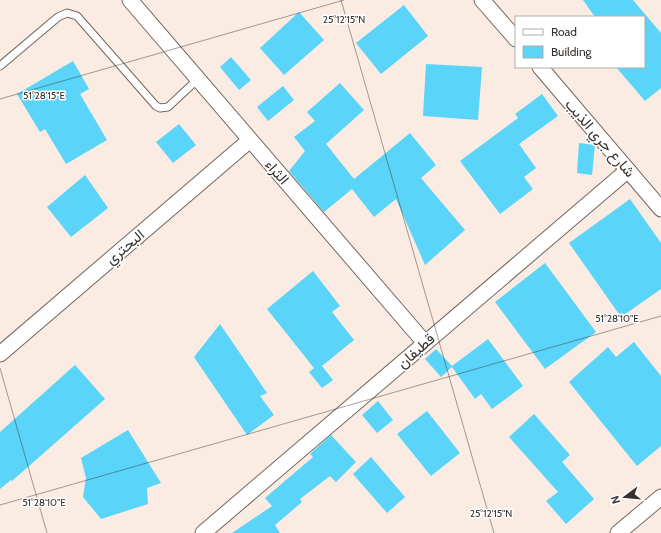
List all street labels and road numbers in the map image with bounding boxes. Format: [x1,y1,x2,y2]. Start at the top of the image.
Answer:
street label: شارع جري الذيب [558,95,639,184]
street label: الثراء [261,156,293,188]
street label: البحتري [102,226,151,271]
street label: قطيفان [394,330,439,372]

